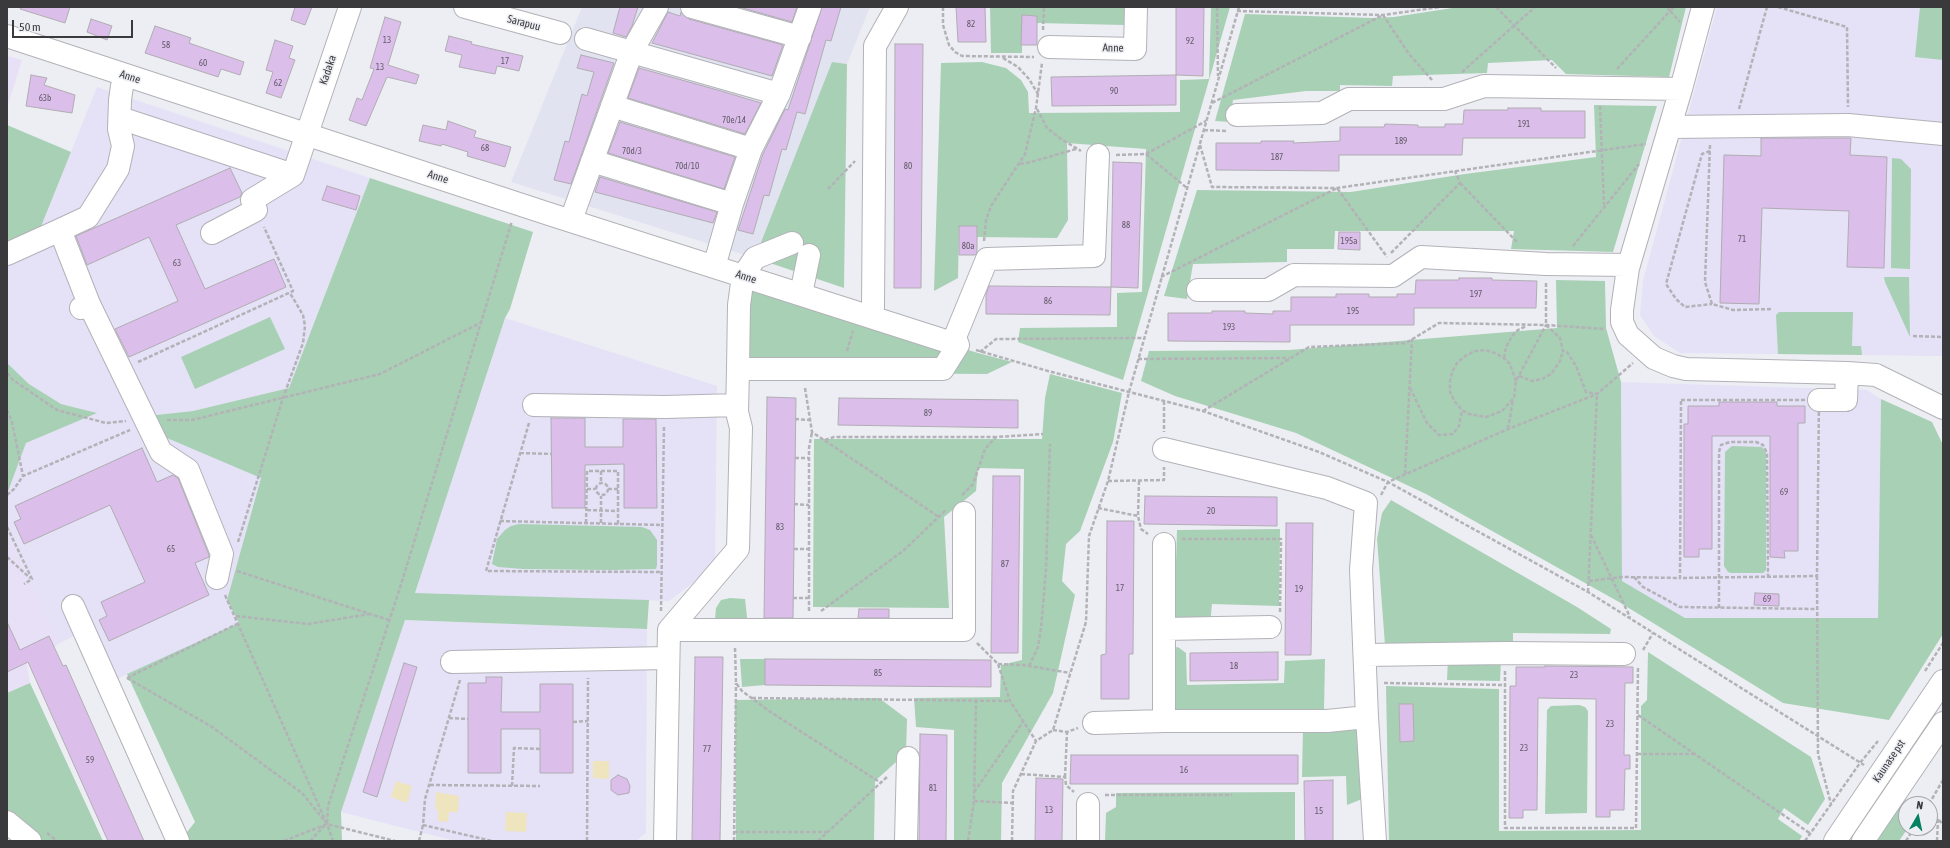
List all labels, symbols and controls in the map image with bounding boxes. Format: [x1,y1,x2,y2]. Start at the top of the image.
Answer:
scale bar [14,12,135,38]
street label: Sarapuu [506,12,542,34]
house number: 82 [967,19,975,29]
text: 50 m [19,20,41,34]
house number: 13 [383,35,391,45]
house number: 92 [1186,36,1194,46]
house number: 58 [162,40,170,50]
street label: Anne [1102,41,1124,55]
street label: Kadaka [317,53,339,87]
house number: 17 [501,56,509,66]
house number: 60 [199,58,207,68]
house number: 13 [376,62,384,72]
street label: Anne [118,67,142,87]
house number: 62 [274,78,282,88]
house number: 90 [1110,86,1118,96]
house number: 63b [39,93,51,103]
house number: 70e/14 [722,115,746,125]
house number: 191 [1518,119,1530,129]
house number: 189 [1395,136,1407,146]
house number: 68 [481,143,489,153]
house number: 70d/3 [622,146,642,156]
house number: 187 [1271,152,1283,162]
house number: 70d/10 [675,161,699,171]
house number: 80 [904,161,912,171]
street label: Anne [426,167,450,187]
house number: 88 [1122,220,1130,230]
house number: 71 [1738,234,1746,244]
house number: 195a [1341,236,1357,246]
house number: 80a [962,241,974,251]
house number: 63 [173,258,181,268]
street label: Anne [734,267,758,287]
house number: 197 [1470,289,1482,299]
house number: 86 [1044,296,1052,306]
house number: 195 [1347,306,1359,316]
house number: 193 [1223,322,1235,332]
house number: 89 [924,408,932,418]
house number: 69 [1780,487,1788,497]
house number: 20 [1207,506,1215,516]
house number: 83 [776,522,784,532]
house number: 65 [167,544,175,554]
house number: 87 [1001,559,1009,569]
house number: 17 [1116,583,1124,593]
house number: 19 [1295,584,1303,594]
house number: 69 [1763,594,1771,604]
house number: 18 [1230,661,1238,671]
house number: 85 [874,668,882,678]
house number: 23 [1570,670,1578,680]
house number: 23 [1606,719,1614,729]
street label: Kaunase pst [1870,737,1908,785]
house number: 23 [1520,743,1528,753]
house number: 77 [703,744,711,754]
house number: 59 [86,755,94,765]
house number: 16 [1180,765,1188,775]
house number: 81 [929,783,937,793]
north arrow [1898,796,1938,836]
text: N [1916,799,1924,812]
house number: 13 [1045,805,1053,815]
house number: 15 [1315,806,1323,816]

